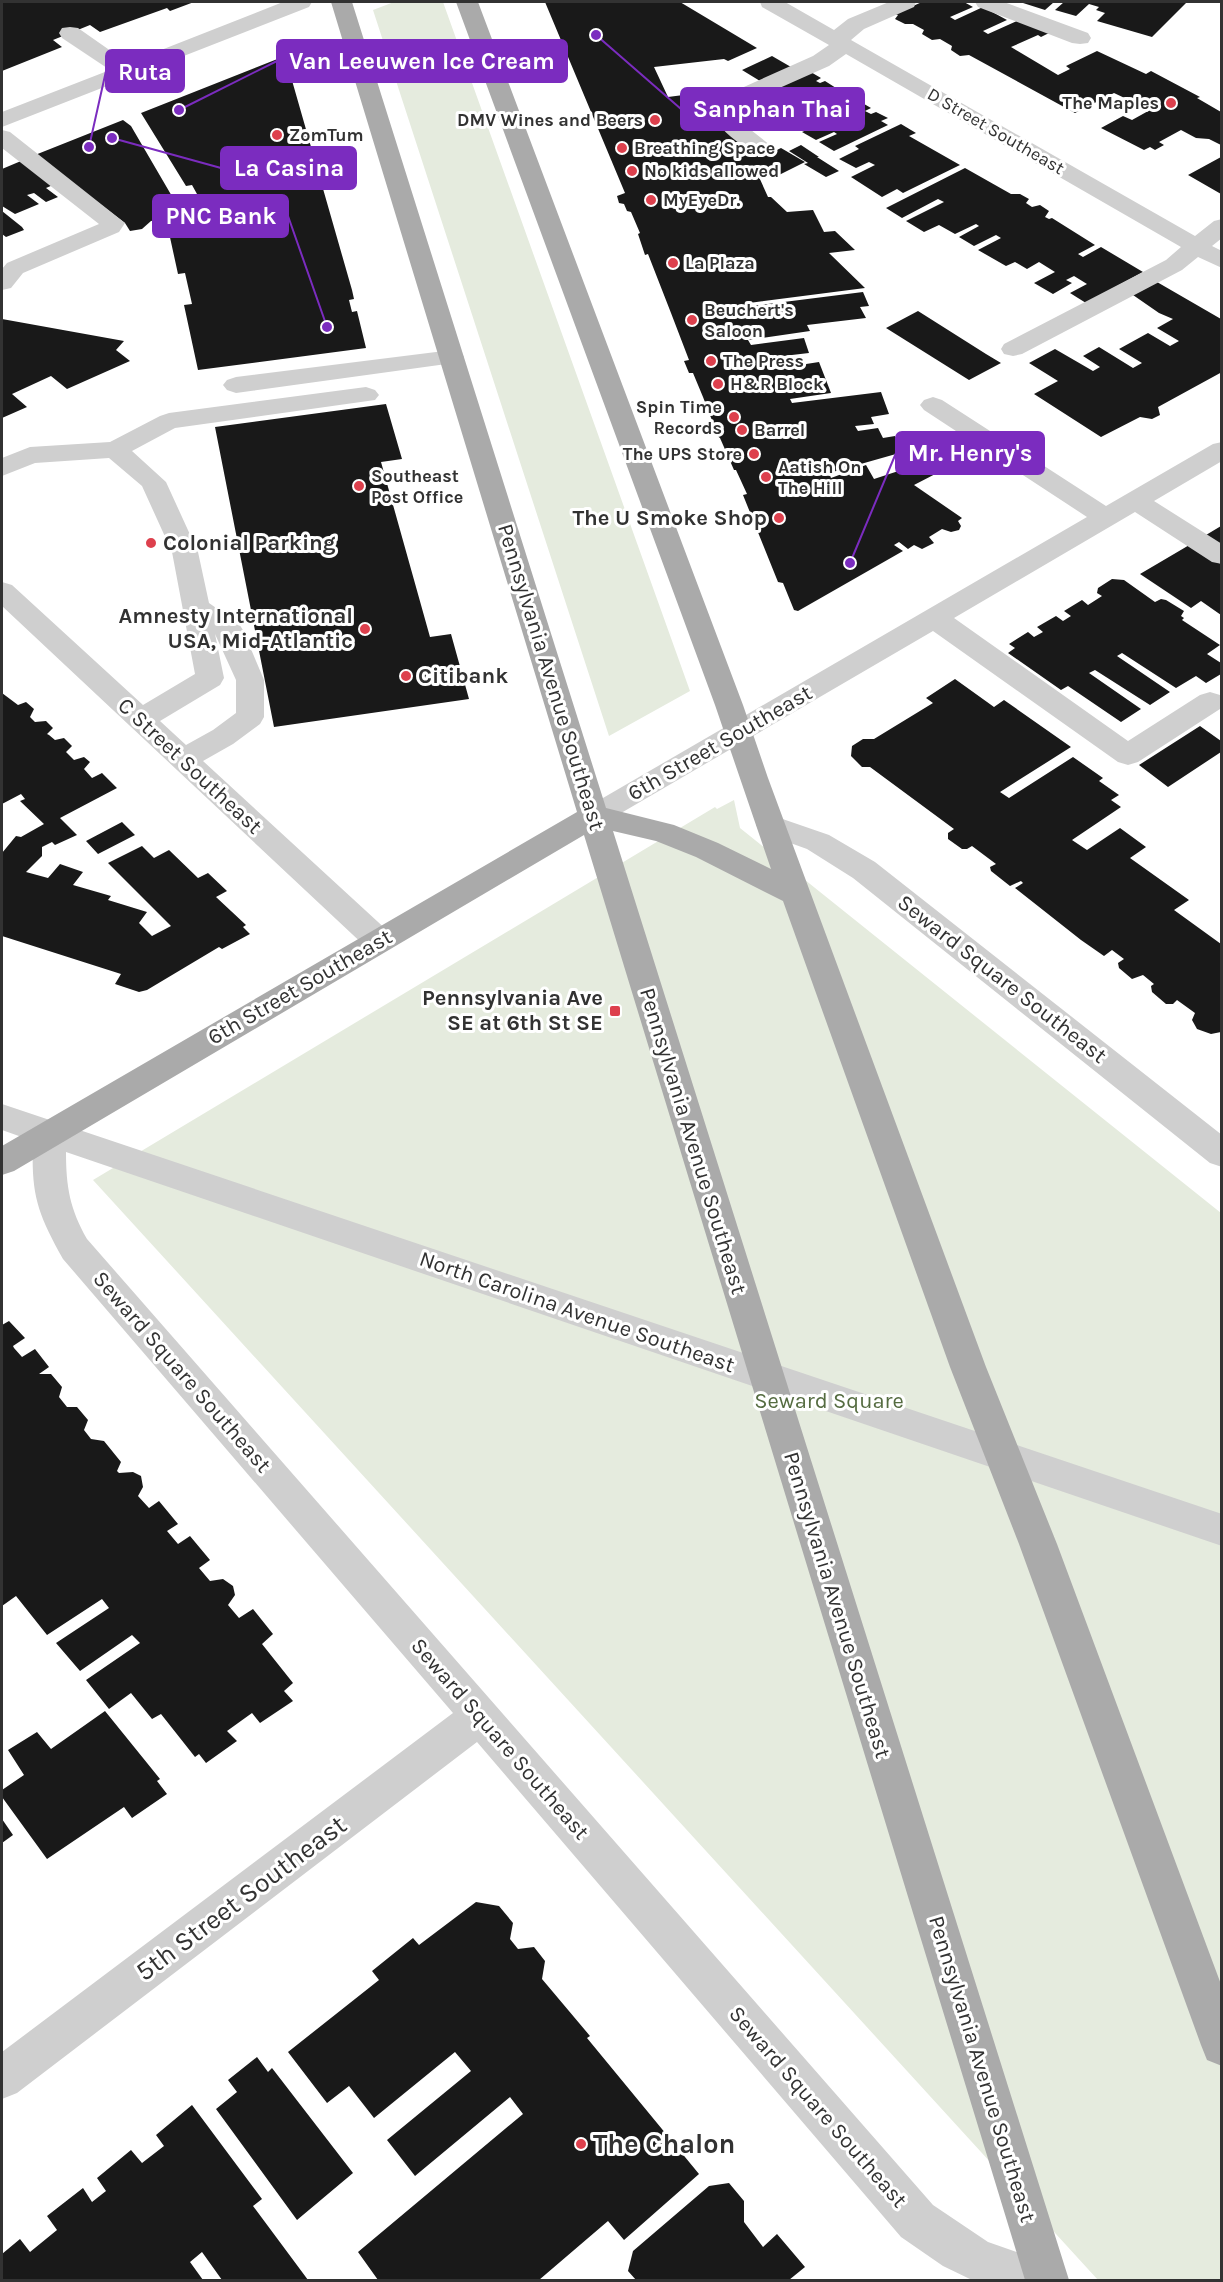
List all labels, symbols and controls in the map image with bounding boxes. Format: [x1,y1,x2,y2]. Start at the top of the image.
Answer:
callout: Van Leeuwen Ice Cream [277,40,567,82]
text: Van Leeuwen Ice Cream [289,47,555,75]
callout: Ruta [106,50,184,92]
text: Ruta [118,58,172,86]
street label: D Street Southeast [924,83,1069,179]
callout: Sanphan Thai [681,88,864,130]
place label: The Maples [1062,92,1159,114]
text: Sanphan Thai [693,95,851,123]
marker: The Maples [1164,96,1178,110]
place label: DMV Wines and Beers [457,109,643,131]
marker: DMV Wines and Beers [648,113,662,127]
place label: ZomTum [289,124,364,146]
marker: ZomTum [270,128,284,142]
place label: Breathing Space [634,137,775,159]
marker: Breathing Space [615,141,629,155]
callout: La Casina [221,147,356,189]
text: La Casina [234,154,344,182]
place label: No kids allowed [644,160,779,182]
marker: No kids allowed [625,164,639,178]
place label: MyEyeDr. [663,189,740,211]
marker: MyEyeDr. [644,193,658,207]
callout: PNC Bank [153,195,288,237]
text: PNC Bank [165,202,277,230]
place label: La Plaza [685,252,755,274]
marker: La Plaza [666,256,680,270]
place label: Beuchert's Saloon [704,299,794,342]
marker: Beuchert's Saloon [685,313,699,327]
place label: The Press [723,350,804,372]
marker: The Press [704,354,718,368]
place label: H&R Block [730,373,824,395]
marker: H&R Block [711,377,725,391]
place label: Spin Time Records [636,396,722,439]
marker: Spin Time Records [727,410,741,424]
place label: Barrel [754,419,805,441]
marker: Barrel [735,423,749,437]
callout: Mr. Henry's [896,432,1044,474]
text: Mr. Henry's [908,439,1032,467]
place label: The UPS Store [623,443,742,465]
marker: The UPS Store [747,447,761,461]
place label: Aatish On The Hill [778,456,862,499]
place label: Southeast Post Office [371,465,463,508]
marker: Aatish On The Hill [759,470,773,484]
marker: Southeast Post Office [352,479,366,493]
place label: The U Smoke Shop [572,505,767,531]
marker: The U Smoke Shop [772,511,786,525]
street label: Pennsylvania Avenue Southeast [492,521,610,833]
place label: Colonial Parking [163,530,336,556]
marker: Colonial Parking [144,536,158,550]
place label: Amnesty International USA, Mid-Atlantic [118,603,353,654]
marker: Amnesty International USA, Mid-Atlantic [358,622,372,636]
place label: Citibank [418,663,508,689]
marker: Citibank [399,669,413,683]
street label: 6th Street Southeast [623,680,817,806]
street label: C Street Southeast [112,692,268,840]
street label: Seward Square Southeast [892,889,1112,1069]
street label: 6th Street Southeast [203,924,397,1050]
place label: Pennsylvania Ave SE at 6th St SE [422,985,603,1036]
street label: Pennsylvania Avenue Southeast [634,985,752,1297]
marker: Pennsylvania Ave SE at 6th St SE [608,1004,622,1018]
street label: North Carolina Avenue Southeast [416,1246,738,1378]
street label: Seward Square Southeast [87,1266,277,1478]
park label: Seward Square [754,1388,904,1414]
street label: Pennsylvania Avenue Southeast [778,1449,896,1761]
street label: Seward Square Southeast [405,1633,595,1845]
street label: 5th Street Southeast [129,1808,353,1988]
street label: Pennsylvania Avenue Southeast [923,1913,1041,2225]
street label: Seward Square Southeast [723,2001,913,2213]
place label: The Chalon [593,2128,735,2160]
marker: The Chalon [574,2137,588,2151]

